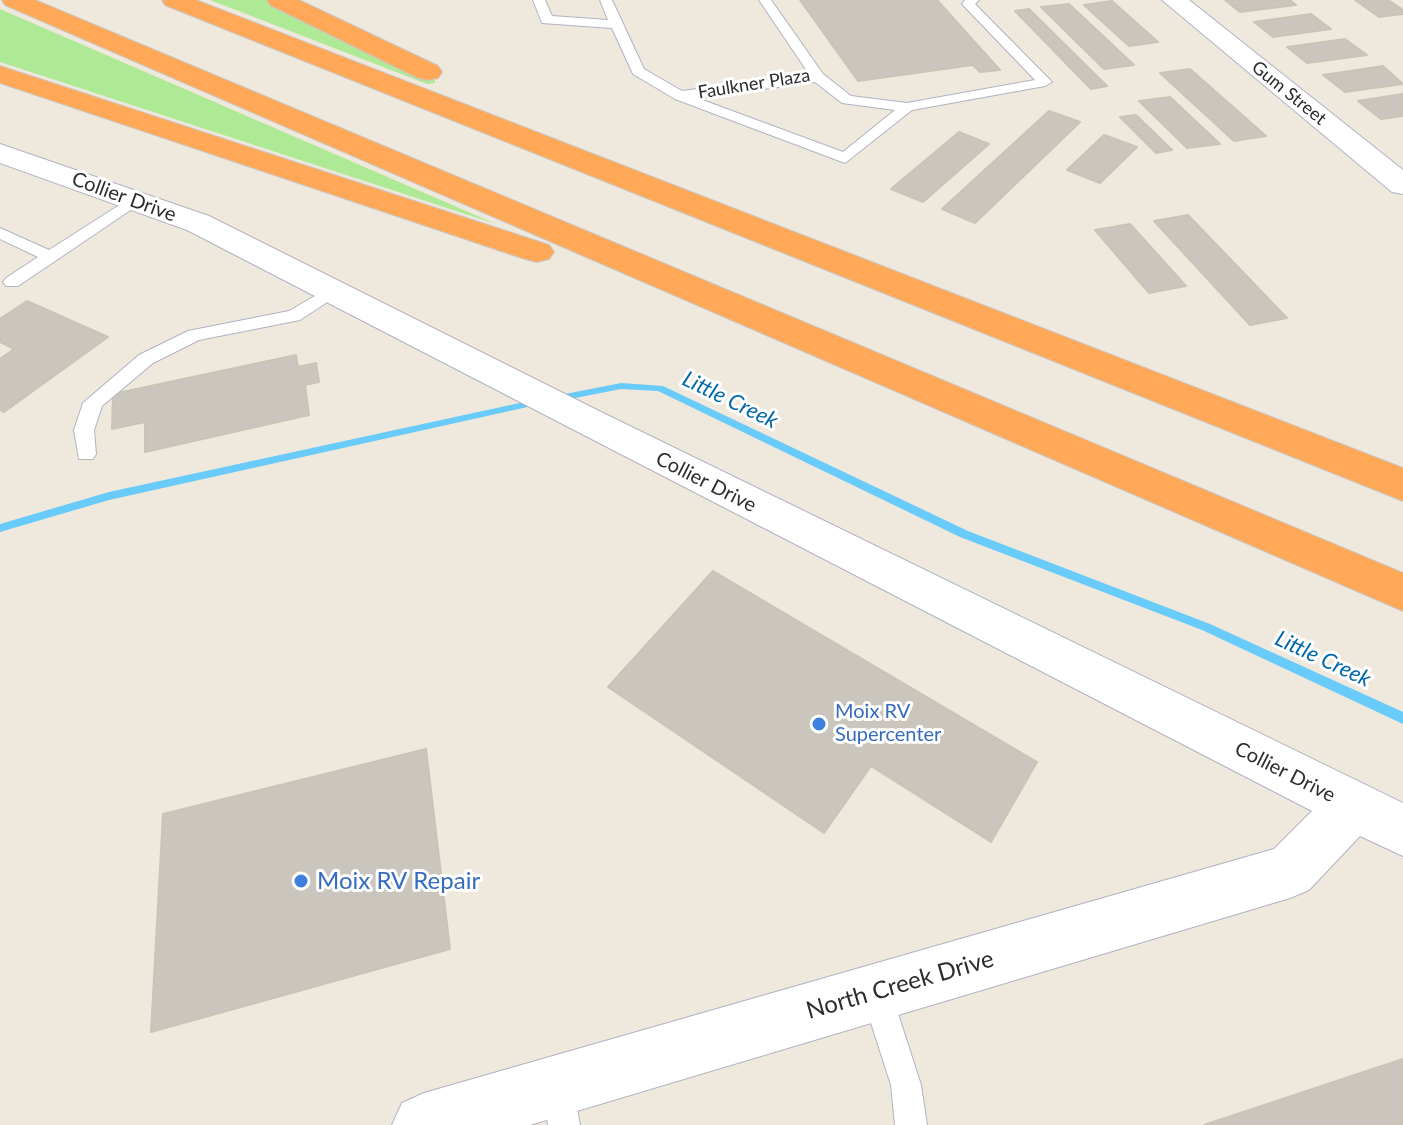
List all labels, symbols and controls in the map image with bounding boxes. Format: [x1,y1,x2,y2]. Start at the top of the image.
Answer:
street label: Gum Street [1247,56,1331,130]
street label: Faulkner Plaza [696,64,812,104]
street label: Collier Drive [69,167,179,227]
water label: Little Creek [678,366,782,434]
street label: Collier Drive [652,446,760,518]
water label: Little Creek [1271,625,1375,693]
place label: Moix RV Supercenter [835,700,941,747]
marker: Moix RV Supercenter [810,715,828,733]
street label: Collier Drive [1231,736,1339,808]
place label: Moix RV Repair [317,867,480,895]
marker: Moix RV Repair [292,872,310,890]
street label: North Creek Drive [803,944,997,1026]

